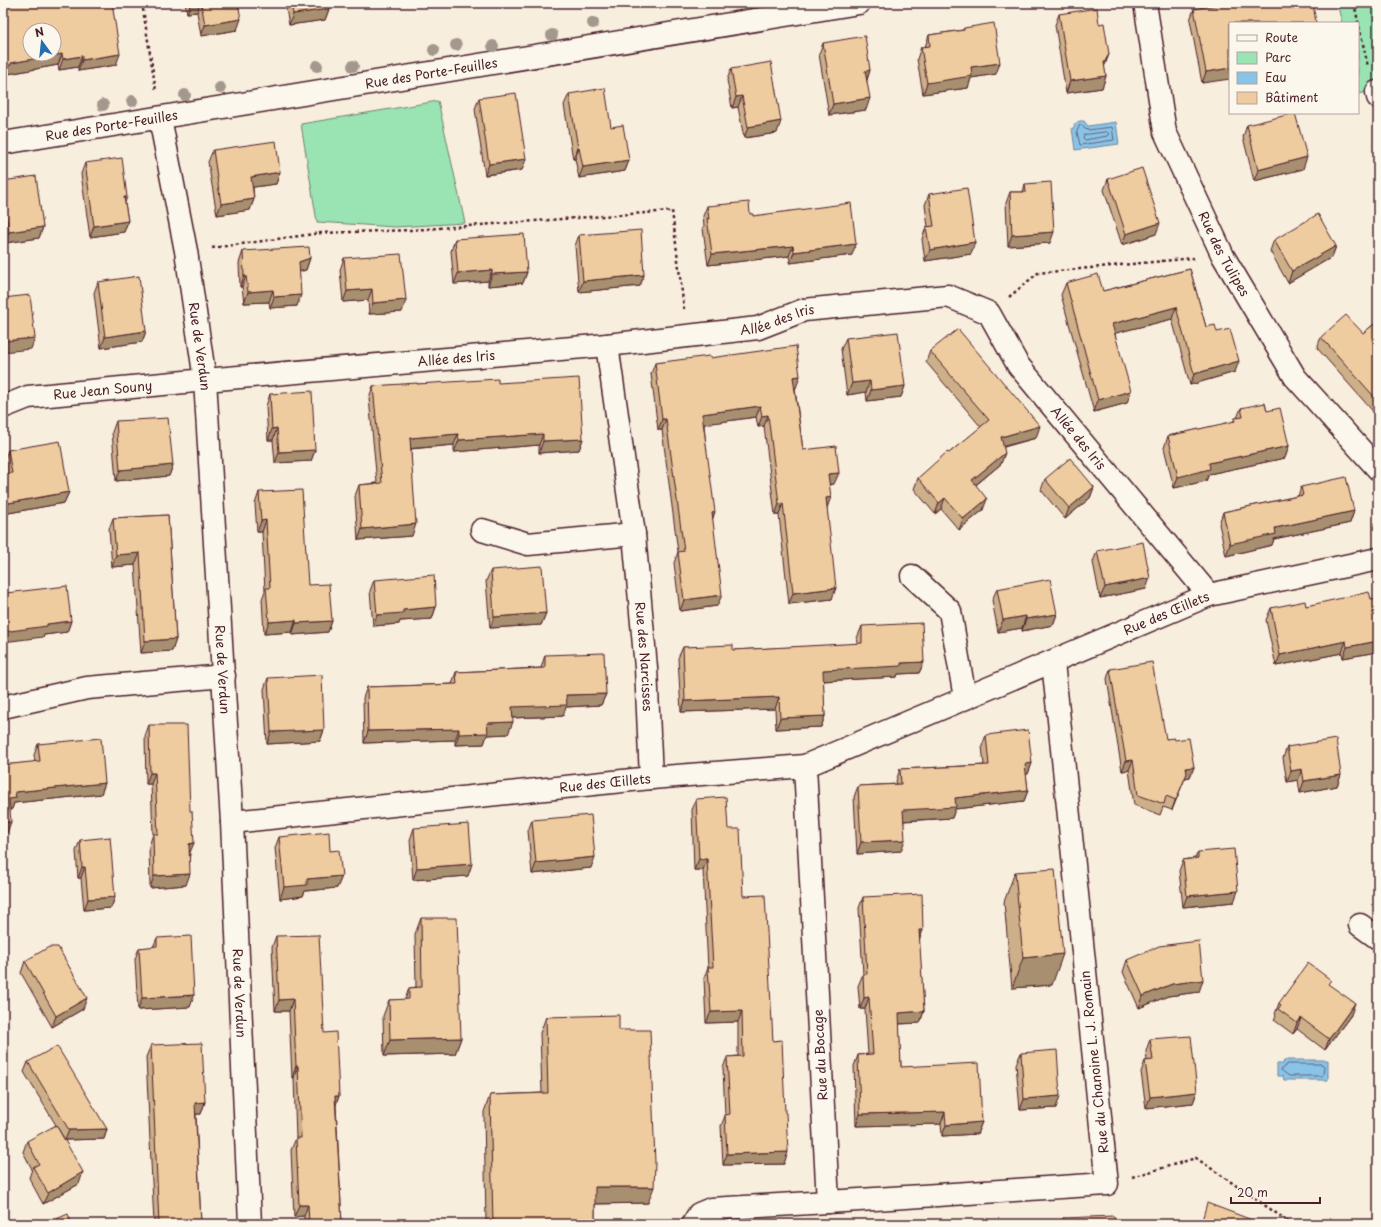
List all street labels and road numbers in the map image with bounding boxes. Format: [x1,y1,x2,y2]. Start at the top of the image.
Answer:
street label: Rue des Porte-Feuilles [364,52,499,93]
street label: Rue des Porte-Feuilles [44,105,179,145]
street label: Rue des Tulipes [1194,208,1255,300]
street label: Allée des Iris [739,299,815,339]
street label: Rue de Verdun [185,301,216,391]
street label: Allée des Iris [417,345,496,370]
street label: Rue Jean Souny [52,375,153,404]
street label: Allée des Iris [1047,402,1111,474]
street label: Rue des Œillets [1120,586,1212,639]
street label: Rue des Narcisses [631,601,658,712]
street label: Rue de Verdun [211,624,235,715]
street label: Rue des Œillets [558,768,651,797]
street label: Rue de Verdun [229,948,252,1038]
street label: Rue du Chanoine L. J. Romain [1074,970,1113,1154]
street label: Rue du Bocage [808,1009,831,1101]

